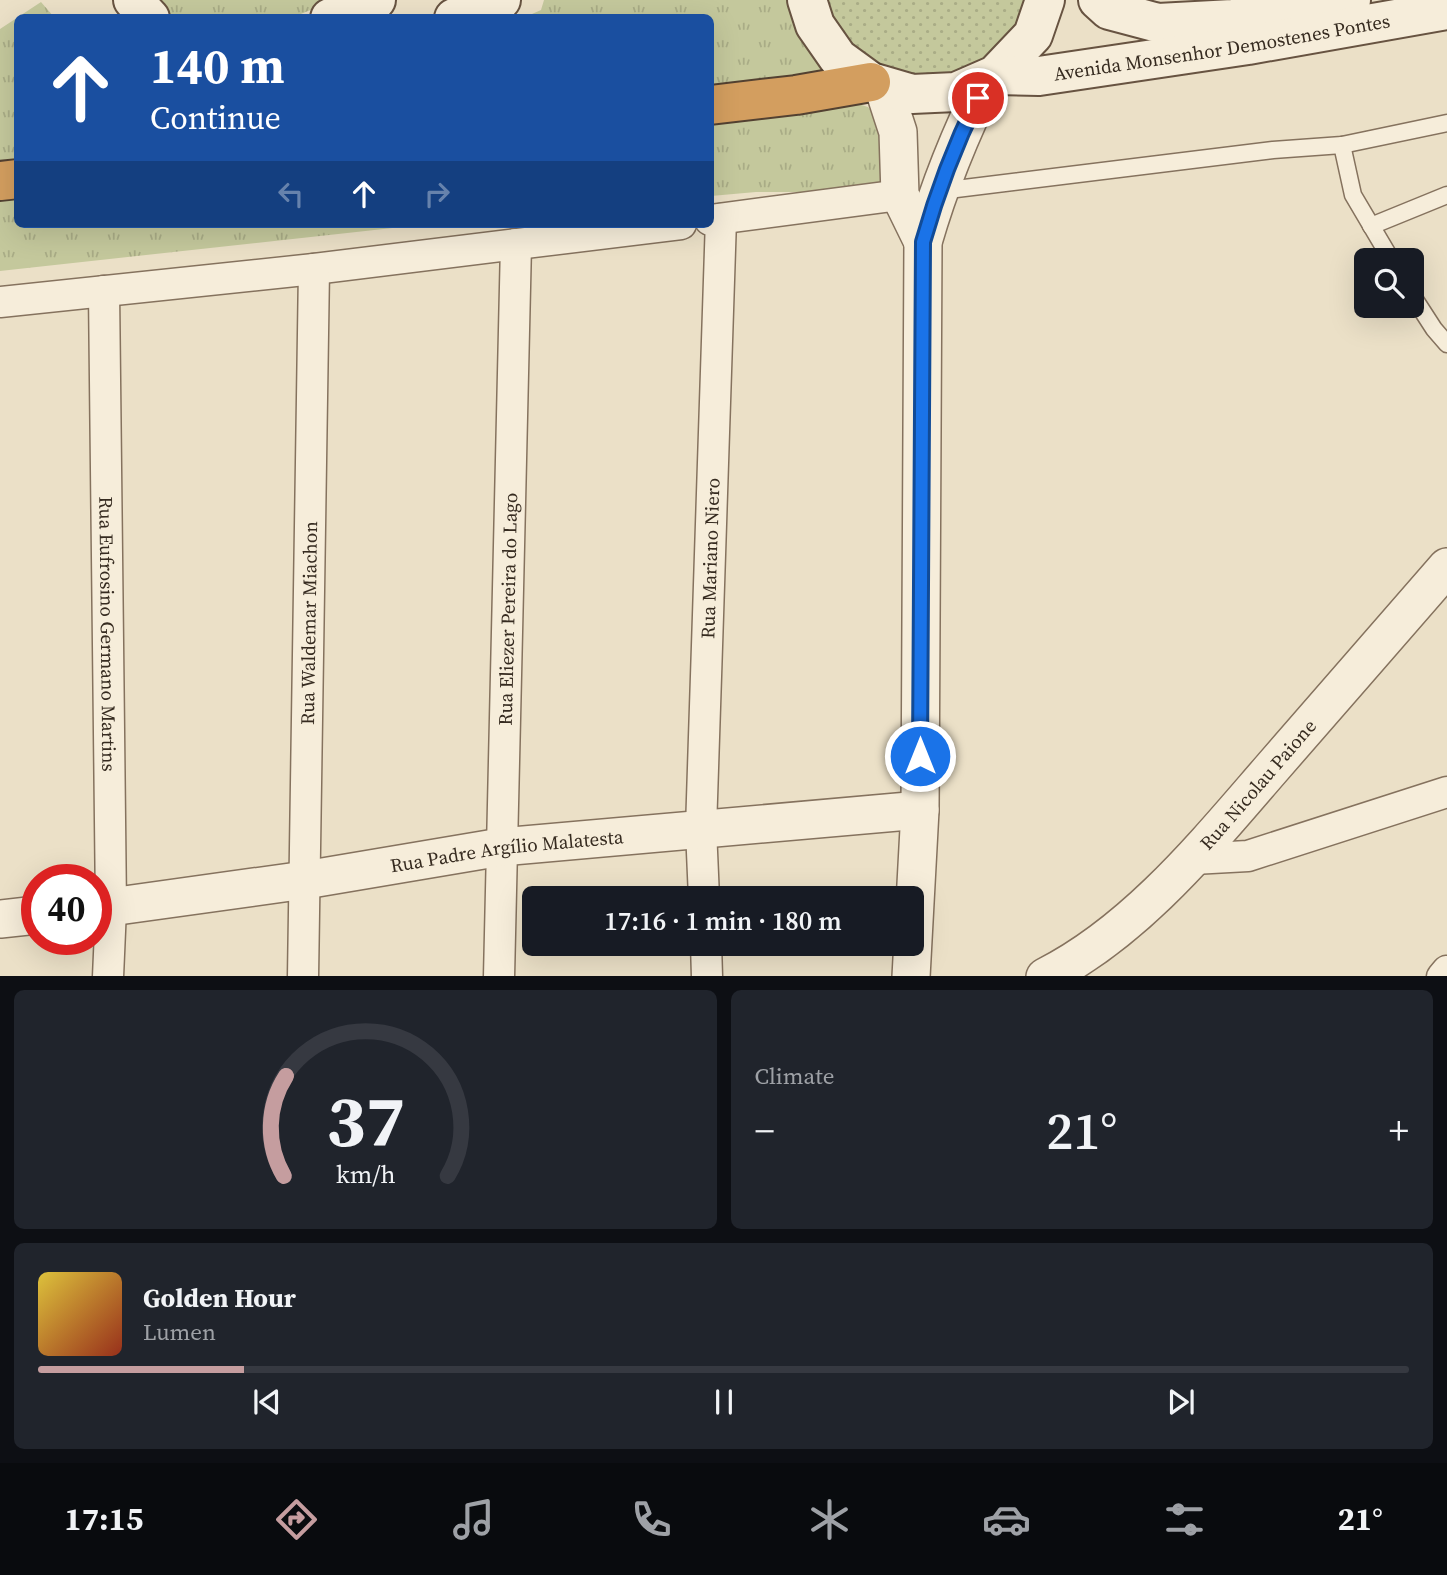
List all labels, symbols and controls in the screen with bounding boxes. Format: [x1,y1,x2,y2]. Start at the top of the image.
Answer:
street label: Avenida Monsenhor Demostenes Pontes [1052,7,1392,87]
text: 140 m [150,32,285,99]
icon: ahead [35,42,126,133]
pin [948,68,1008,128]
icon: arrive [959,79,997,117]
text: Continue [150,96,281,140]
icon: left [272,175,310,213]
icon: ahead [345,175,383,213]
icon: right [418,175,456,213]
map controls [1354,248,1424,318]
button: search [1354,248,1424,318]
street label: Rua Mariano Niero [694,477,726,639]
street label: Rua Eliezer Pereira do Lago [492,492,523,726]
street label: Rua Eufrosino Germano Martins [93,496,122,772]
street label: Rua Waldemar Miachon [294,521,323,725]
street label: Rua Nicolau Paione [1194,713,1322,855]
position arrow [883,719,957,793]
street label: Rua Padre Argílio Malatesta [388,823,625,878]
speed limit sign: 40 [21,864,112,955]
text: 17:16 · 1 min · 180 m [604,903,842,939]
text: Climate [755,1060,834,1092]
text: 37 [326,1071,405,1170]
text: 21° [1046,1095,1117,1166]
text: − [755,1105,775,1157]
text: + [1389,1105,1409,1157]
text: km/h [335,1156,395,1190]
text: Golden Hour [143,1280,296,1316]
text: Lumen [143,1316,216,1348]
icon: previous [248,1383,286,1421]
icon: pause [705,1383,743,1421]
icon: next [1162,1383,1200,1421]
icon: directions [272,1495,321,1544]
icon: music [449,1495,498,1544]
icon: phone [627,1495,676,1544]
icon: climate [805,1495,854,1544]
icon: car [982,1495,1031,1544]
icon: filters [1160,1495,1209,1544]
text: 17:15 [64,1497,143,1541]
text: 21° [1337,1497,1383,1541]

